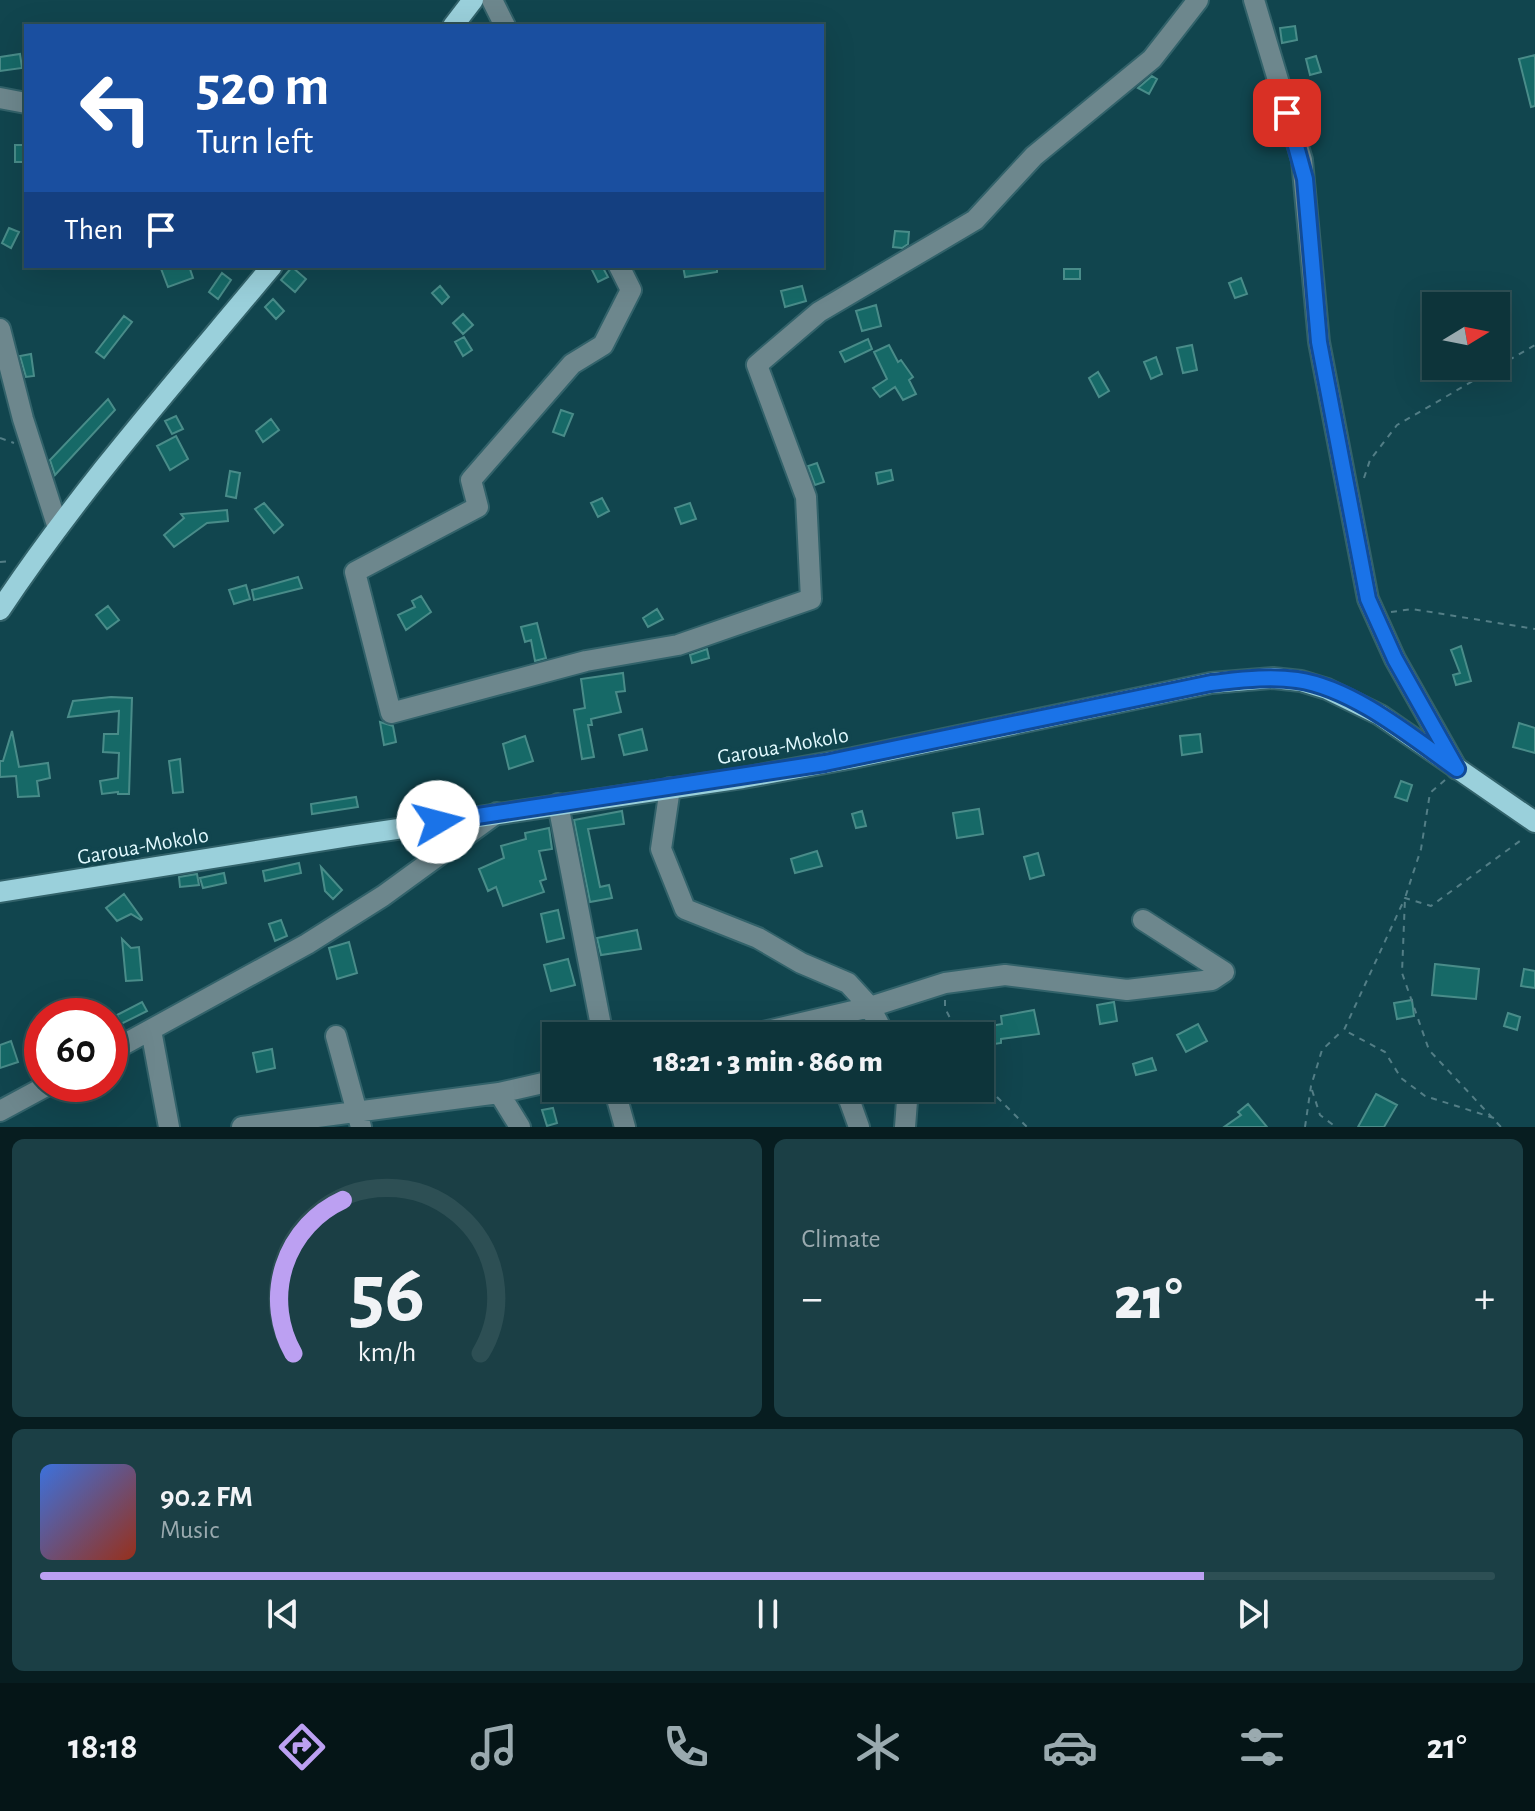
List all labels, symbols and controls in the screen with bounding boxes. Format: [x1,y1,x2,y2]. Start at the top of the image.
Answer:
icon: left [64,56,168,160]
text: 520 m [196,59,329,115]
pin [1253,79,1321,147]
icon: arrive [1265,91,1309,135]
text: Turn left [196,124,313,160]
icon: arrive [139,208,183,252]
text: Then [64,215,123,245]
north arrow [1422,292,1510,380]
map controls [1422,292,1510,380]
street label: Garoua-Mokolo [716,724,850,768]
position arrow [396,780,480,864]
street label: Garoua-Mokolo [76,824,210,868]
speed limit sign: 60 [24,998,128,1102]
text: 18:21 · 3 min · 860 m [653,1047,883,1077]
text: Climate [802,1226,880,1252]
text: 56 [349,1253,425,1337]
text: 21° [1114,1270,1182,1330]
text: − [802,1277,823,1321]
text: + [1474,1277,1495,1321]
text: km/h [357,1338,416,1367]
text: 90.2 FM [160,1482,253,1512]
text: Music [160,1517,219,1543]
icon: previous [261,1592,305,1636]
icon: pause [746,1592,790,1636]
icon: next [1231,1592,1275,1636]
icon: directions [274,1719,330,1775]
icon: music [466,1719,522,1775]
icon: phone [658,1719,714,1775]
icon: climate [850,1719,906,1775]
icon: car [1042,1719,1098,1775]
icon: filters [1234,1719,1290,1775]
text: 18:18 [68,1729,138,1765]
text: 21° [1426,1729,1467,1765]

